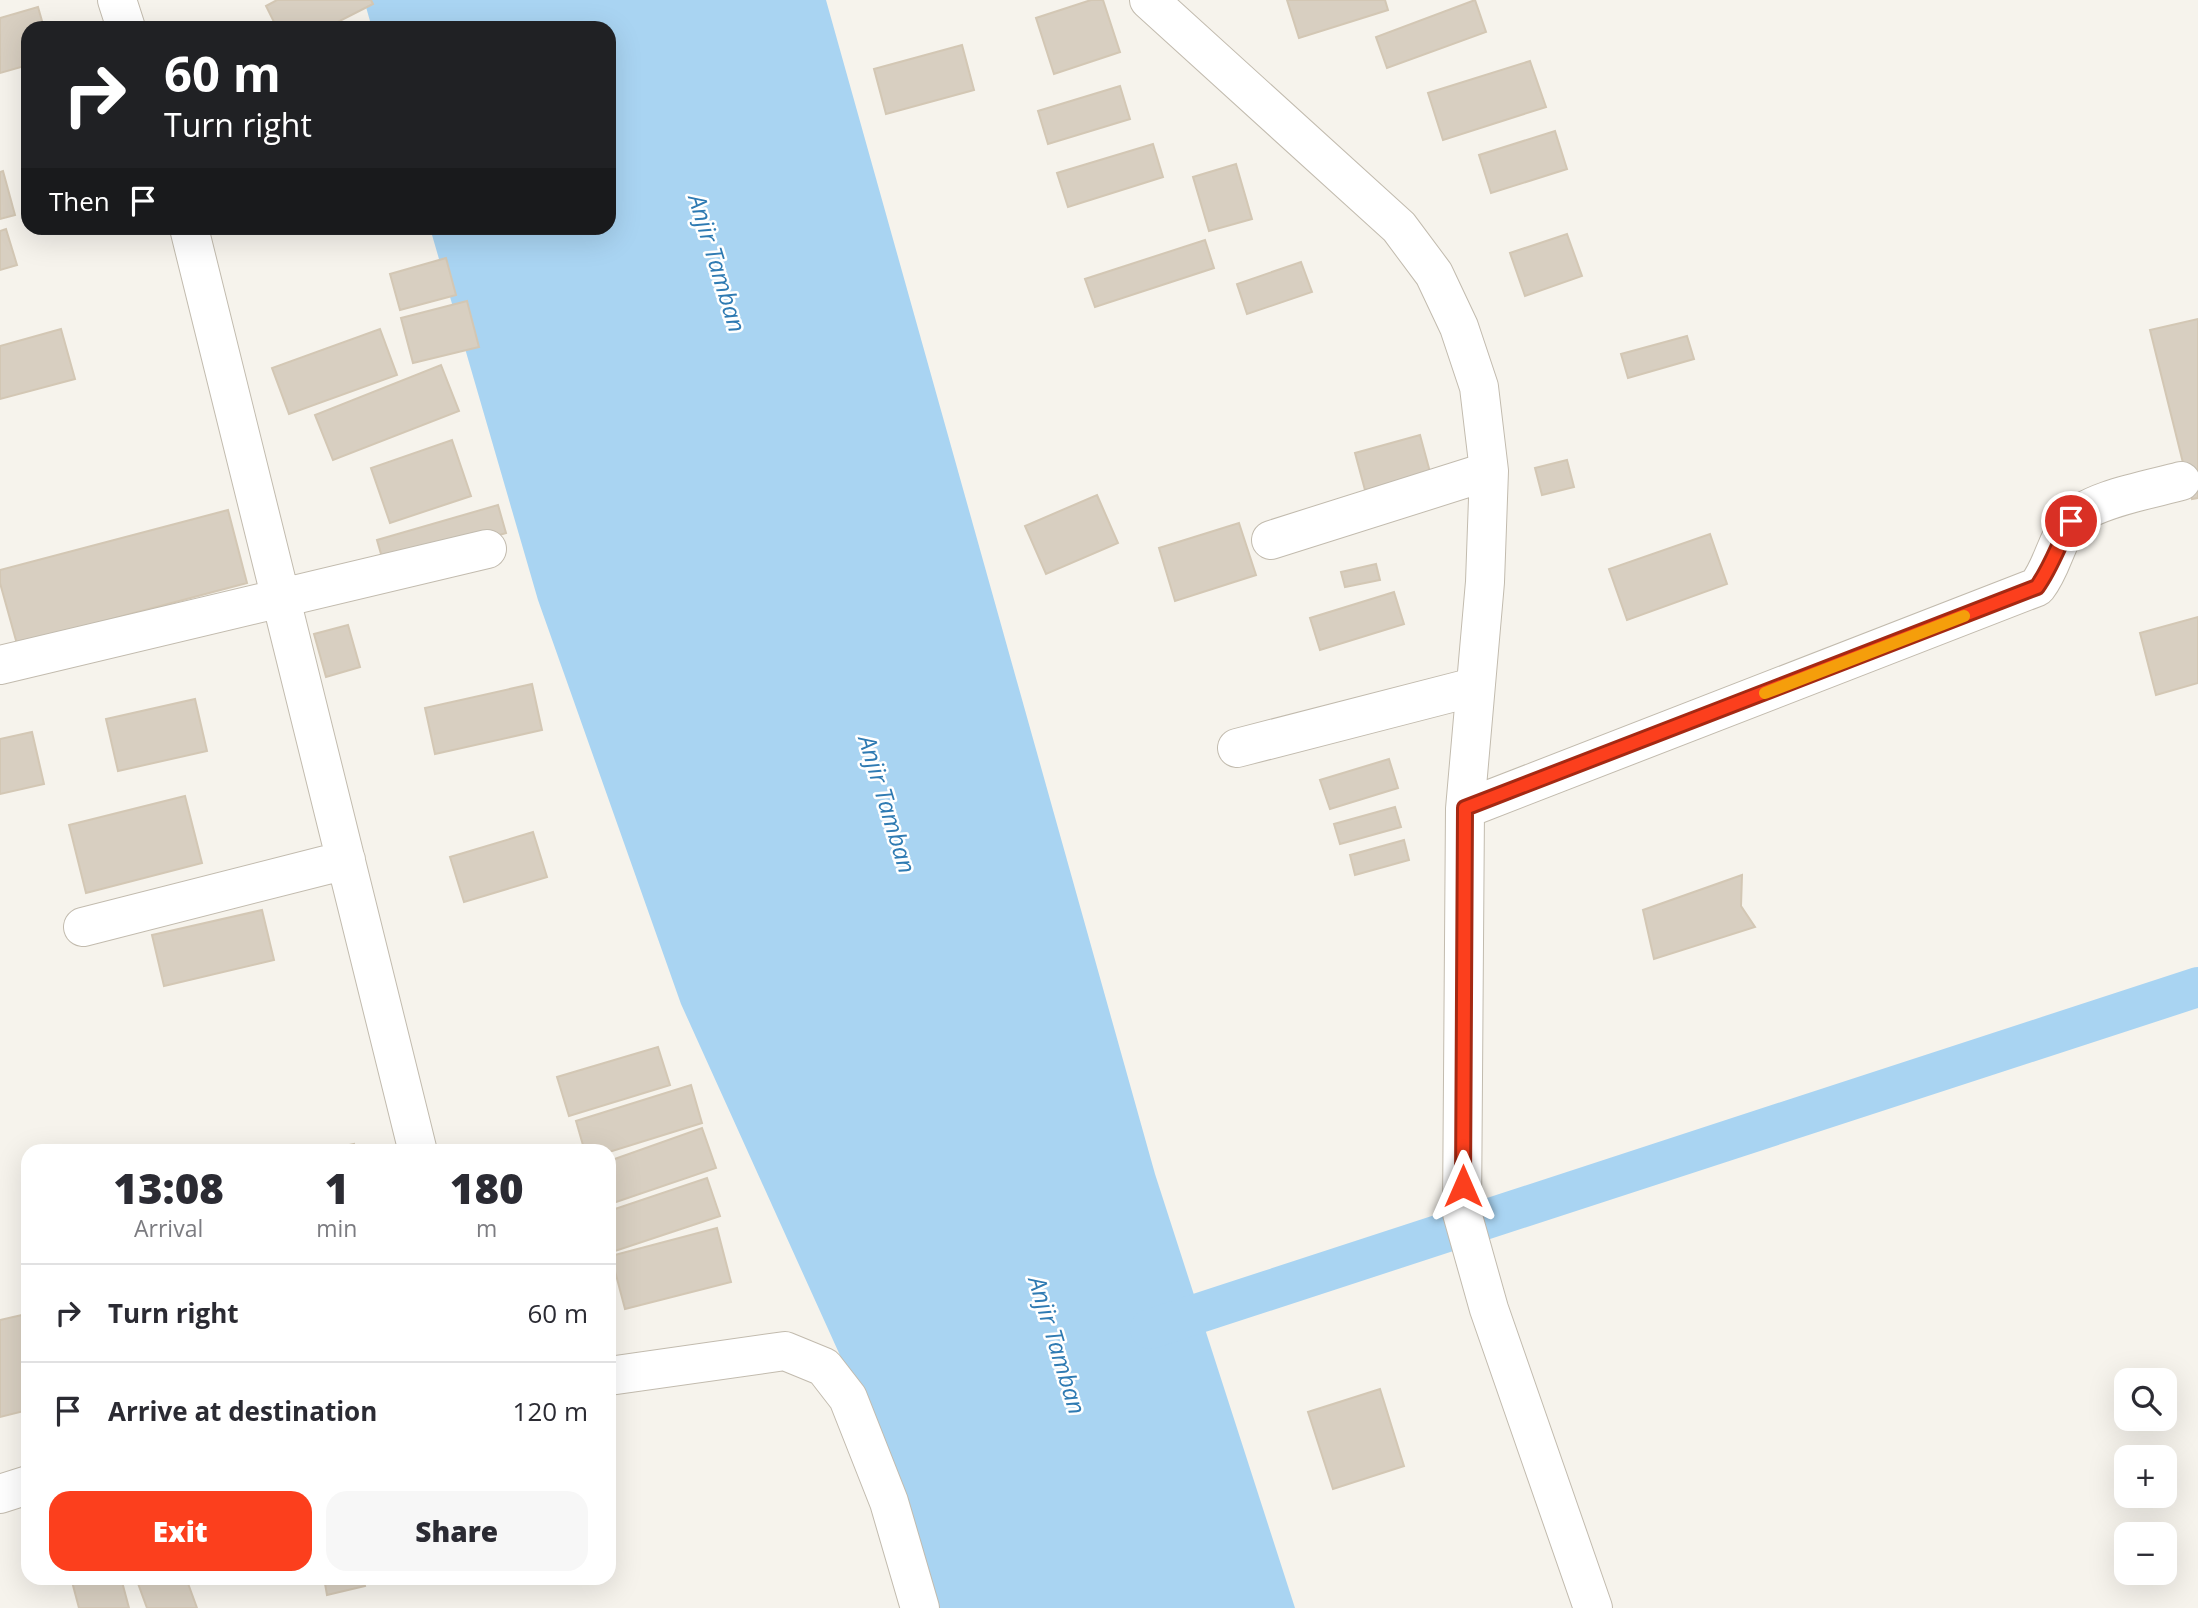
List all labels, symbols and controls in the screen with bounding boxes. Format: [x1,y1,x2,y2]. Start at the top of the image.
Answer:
text: 60 m [164,40,281,106]
icon: right [49,49,140,140]
text: Turn right [164,103,312,146]
icon: arrive [124,182,162,220]
text: Then [49,183,110,219]
water label: Anjir Tamban [681,188,755,336]
pin [2041,491,2101,551]
icon: arrive [2052,502,2090,540]
water label: Anjir Tamban [851,729,925,877]
position arrow [1426,1149,1500,1223]
text: 13:08 [113,1159,224,1216]
text: 1 [325,1159,349,1216]
text: 180 [450,1159,524,1216]
text: Arrival [134,1212,203,1244]
text: min [316,1212,357,1244]
text: m [476,1212,497,1244]
water label: Anjir Tamban [1021,1270,1095,1418]
icon: right [49,1294,87,1332]
text: Turn right [108,1295,239,1331]
text: 60 m [527,1295,588,1331]
map controls [2114,1368,2177,1585]
button: search [2114,1368,2177,1431]
icon: arrive [49,1392,87,1430]
text: Arrive at destination [108,1393,377,1429]
text: 120 m [513,1393,588,1429]
button: + [2114,1445,2177,1508]
button: Exit [49,1491,312,1571]
button: Share [326,1491,588,1571]
button: − [2114,1522,2177,1585]

